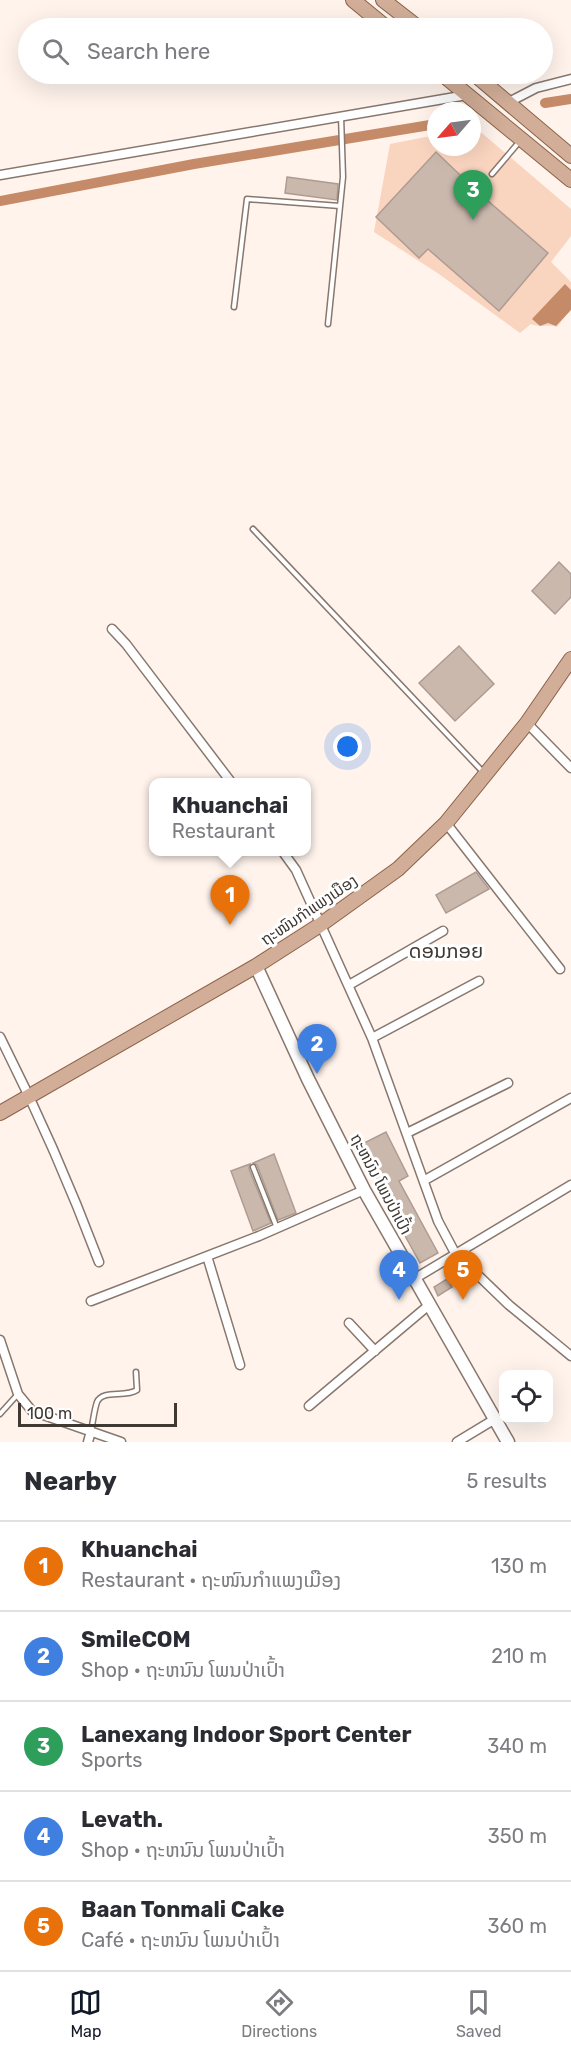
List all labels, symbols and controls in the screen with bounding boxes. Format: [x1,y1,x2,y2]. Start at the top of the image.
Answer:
search box [18,18,553,84]
icon: search [39,35,72,68]
text: Search here [87,38,210,65]
north arrow [427,102,481,156]
pin: 3 [454,170,492,220]
your location [333,732,362,761]
popup [149,778,311,856]
text: Khuanchai [172,792,288,819]
text: Restaurant [172,819,275,843]
street label: ຖະໜົນກຳແພງເມືອງ [257,871,361,949]
pin: 1 [210,876,250,925]
district label: ດອນກອຍ [409,939,483,963]
pin: 2 [298,1024,336,1074]
street label: ຖະຫນົນ ໂພນປ່າເປົ້າ [346,1129,417,1238]
pin: 4 [380,1250,418,1300]
pin: 5 [444,1250,482,1300]
map controls [499,1370,553,1424]
button: locate [499,1370,553,1424]
scale bar [18,1400,177,1428]
text: 100 m [27,1404,72,1423]
text: Nearby [24,1466,117,1497]
text: 5 results [466,1469,547,1493]
text: Khuanchai [81,1536,198,1563]
text: 1 [39,1554,48,1578]
text: 130 m [491,1554,547,1578]
text: Restaurant · ຖະໜົນກຳແພງເມືອງ [81,1568,341,1592]
text: SmileCOM [81,1626,191,1653]
text: 2 [37,1644,50,1668]
text: 210 m [491,1644,547,1668]
text: Shop · ຖະຫນົນ ໂພນປ່າເປົ້າ [81,1658,285,1682]
text: Lanexang Indoor Sport Center [81,1721,411,1748]
text: 3 [37,1734,50,1758]
text: 340 m [487,1734,547,1758]
text: Sports [81,1748,142,1772]
text: Levath. [81,1806,163,1833]
text: 4 [37,1824,50,1848]
text: 350 m [488,1824,547,1848]
text: Shop · ຖະຫນົນ ໂພນປ່າເປົ້າ [81,1838,285,1862]
text: Baan Tonmali Cake [81,1896,285,1923]
text: 5 [37,1914,50,1938]
text: 360 m [488,1914,547,1938]
text: Café · ຖະຫນົນ ໂພນປ່າເປົ້າ [81,1928,280,1952]
tab: Map [69,1986,102,2041]
tab: Directions [241,1986,317,2041]
tab: Saved [456,1986,502,2041]

